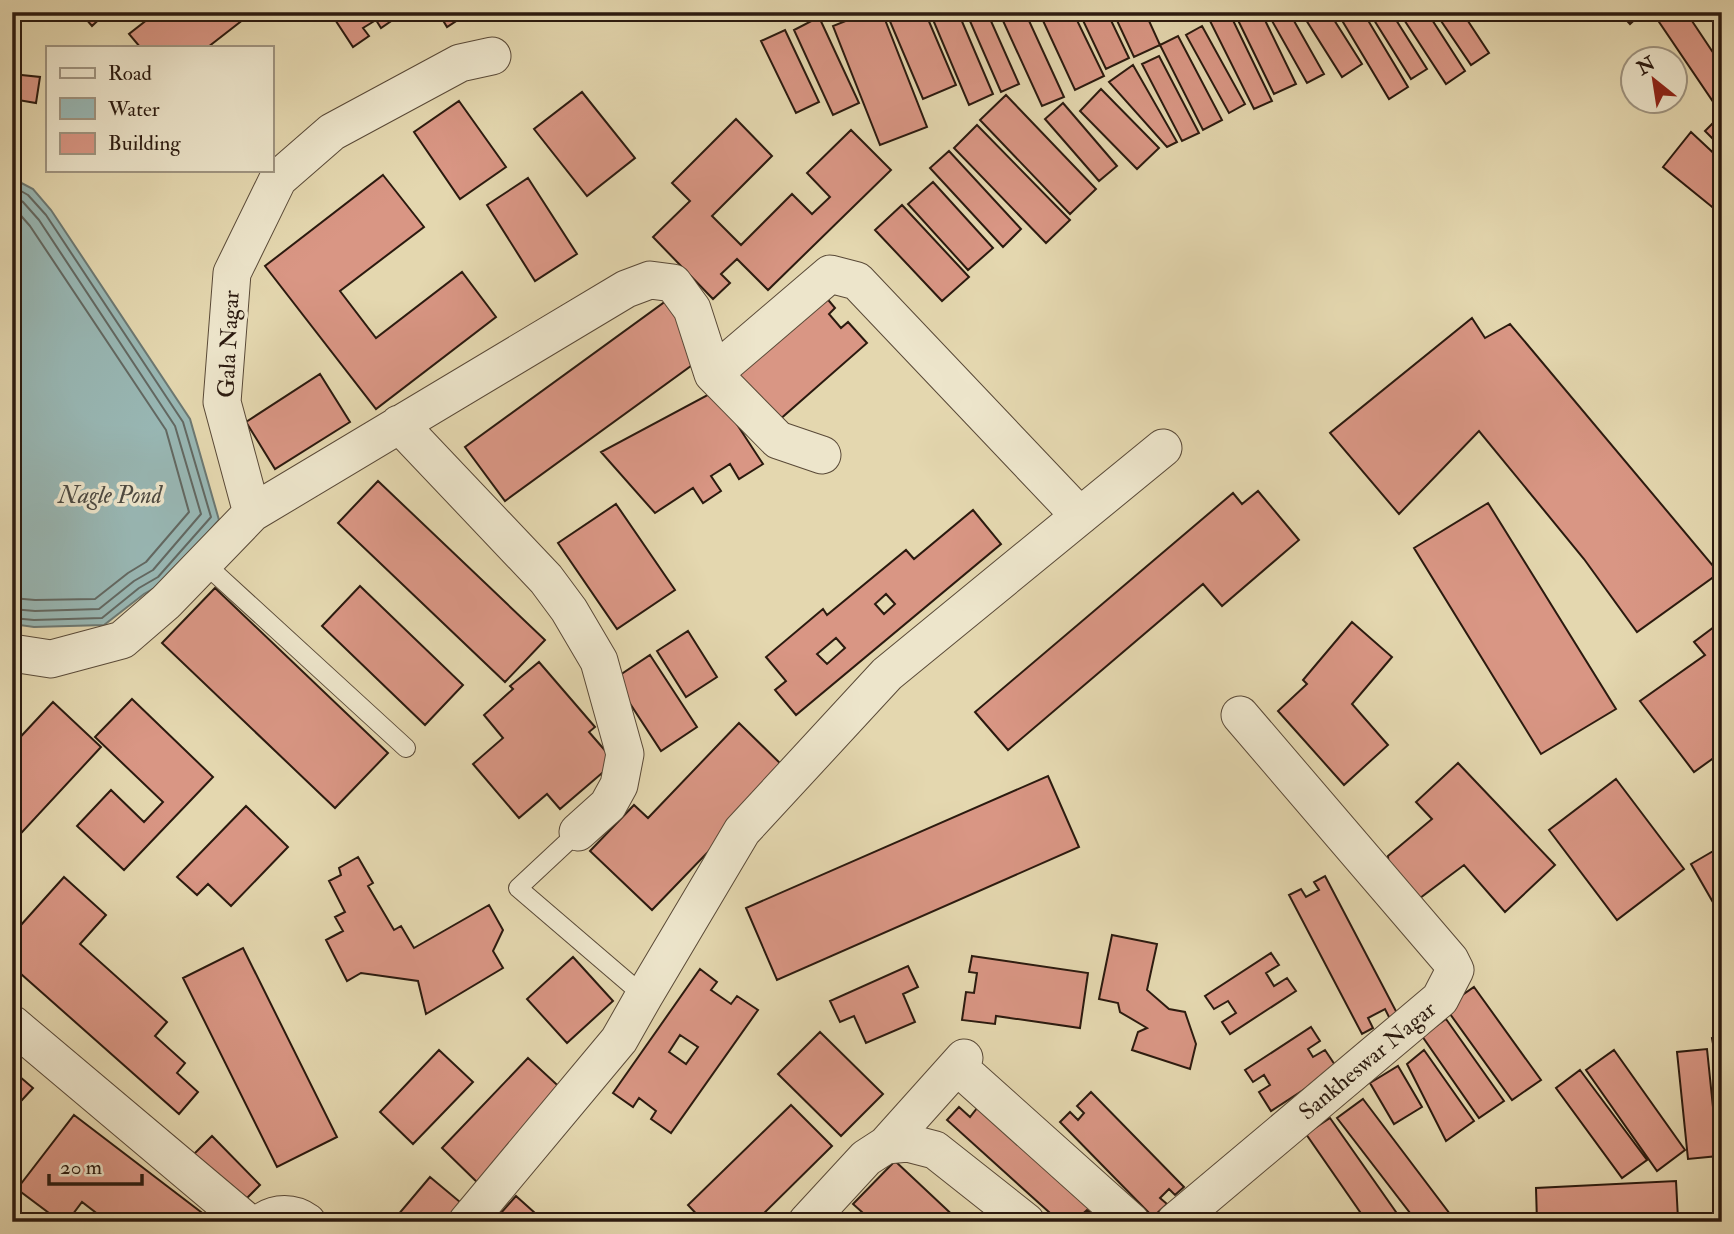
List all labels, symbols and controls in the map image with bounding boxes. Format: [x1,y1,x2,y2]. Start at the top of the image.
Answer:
legend [46,46,273,172]
north arrow [1618,46,1688,116]
text: N [1632,51,1660,81]
text: Road [108,60,153,87]
text: Water [107,96,160,123]
text: Building [108,130,181,157]
street label: Gala Nagar [211,289,246,399]
water label: Nagle Pond [56,480,164,511]
street label: Sankheswar Nagar [1293,994,1442,1126]
scale bar [49,1143,142,1187]
text: 20 m [60,1154,102,1181]

